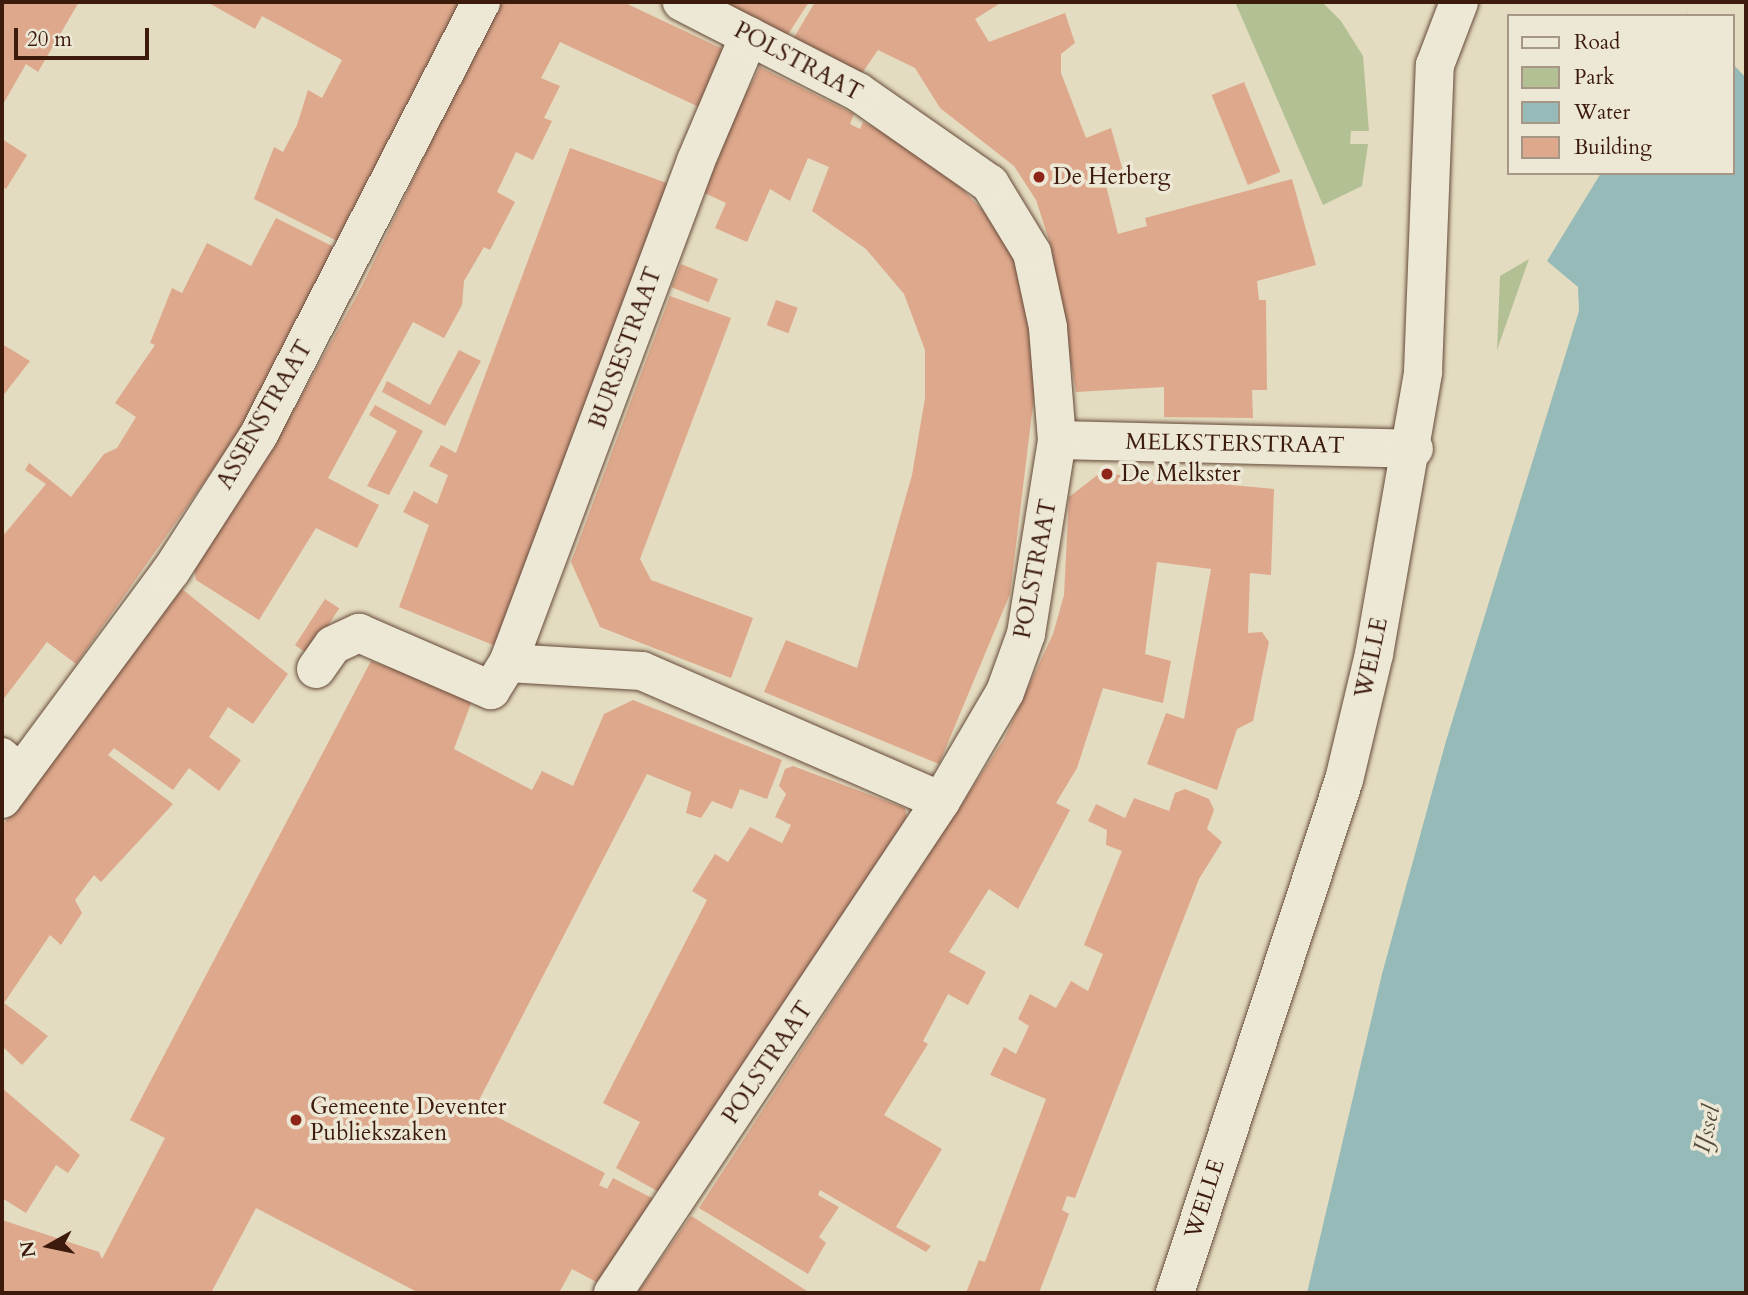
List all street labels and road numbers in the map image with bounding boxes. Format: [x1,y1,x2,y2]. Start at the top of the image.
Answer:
street label: POLSTRAAT [729,17,867,107]
street label: BURSESTRAAT [584,263,668,433]
street label: ASSENSTRAAT [211,336,319,494]
street label: MELKSTERSTRAAT [1125,428,1345,460]
street label: POLSTRAAT [1009,497,1063,641]
street label: WELLE [1350,615,1394,701]
street label: POLSTRAAT [717,997,819,1129]
street label: WELLE [1179,1156,1231,1242]

